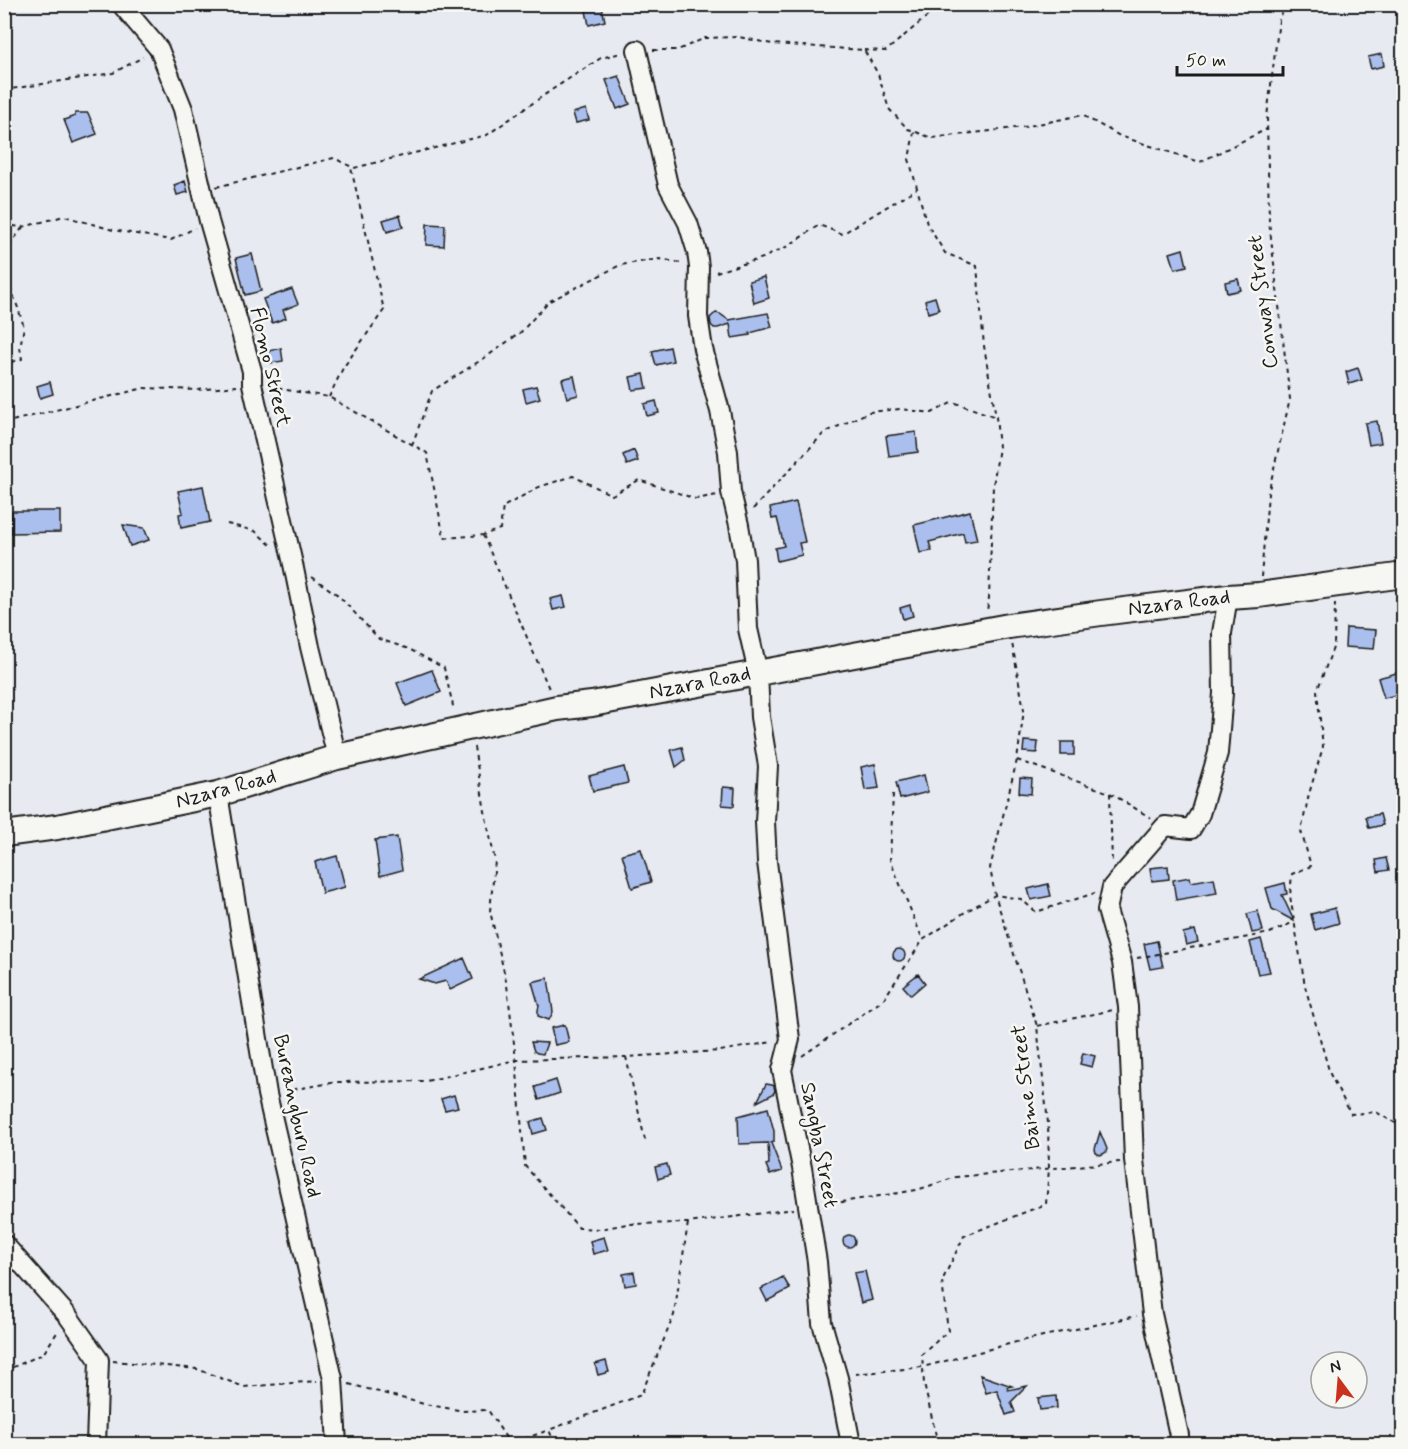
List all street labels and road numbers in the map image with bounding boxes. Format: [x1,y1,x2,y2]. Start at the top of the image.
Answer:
street label: Conway Street [1241,233,1285,371]
street label: Flomo Street [243,304,298,430]
street label: Nzara Road [1126,583,1232,623]
street label: Nzara Road [647,659,753,707]
street label: Nzara Road [173,762,279,816]
street label: Baime Street [1004,1023,1048,1151]
street label: Bureangburu Road [266,1032,328,1200]
street label: Sangba Street [792,1080,845,1210]

